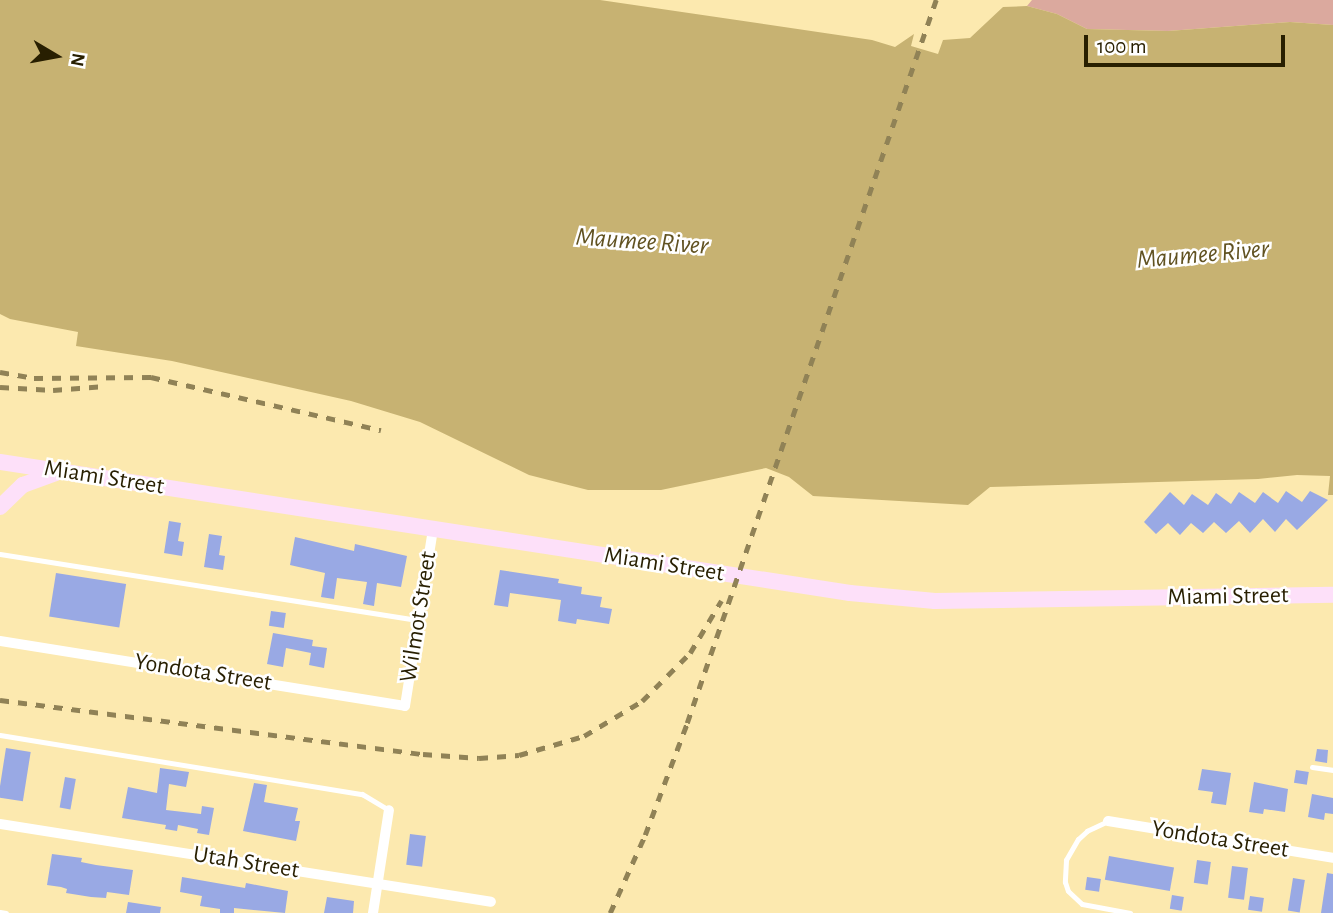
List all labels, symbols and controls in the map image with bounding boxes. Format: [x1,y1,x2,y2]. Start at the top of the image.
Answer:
north arrow [21,21,91,91]
scale bar [1088,21,1289,65]
text: 100 m [1097,36,1147,57]
text: N [67,52,88,68]
water label: Maumee River [575,222,709,262]
water label: Maumee River [1136,234,1270,276]
street label: Miami Street [42,454,166,502]
street label: Miami Street [602,541,726,589]
street label: Wilmot Street [394,549,444,685]
street label: Miami Street [1167,582,1289,612]
street label: Yondota Street [132,648,274,698]
street label: Yondota Street [1149,815,1291,865]
street label: Utah Street [191,840,301,886]

